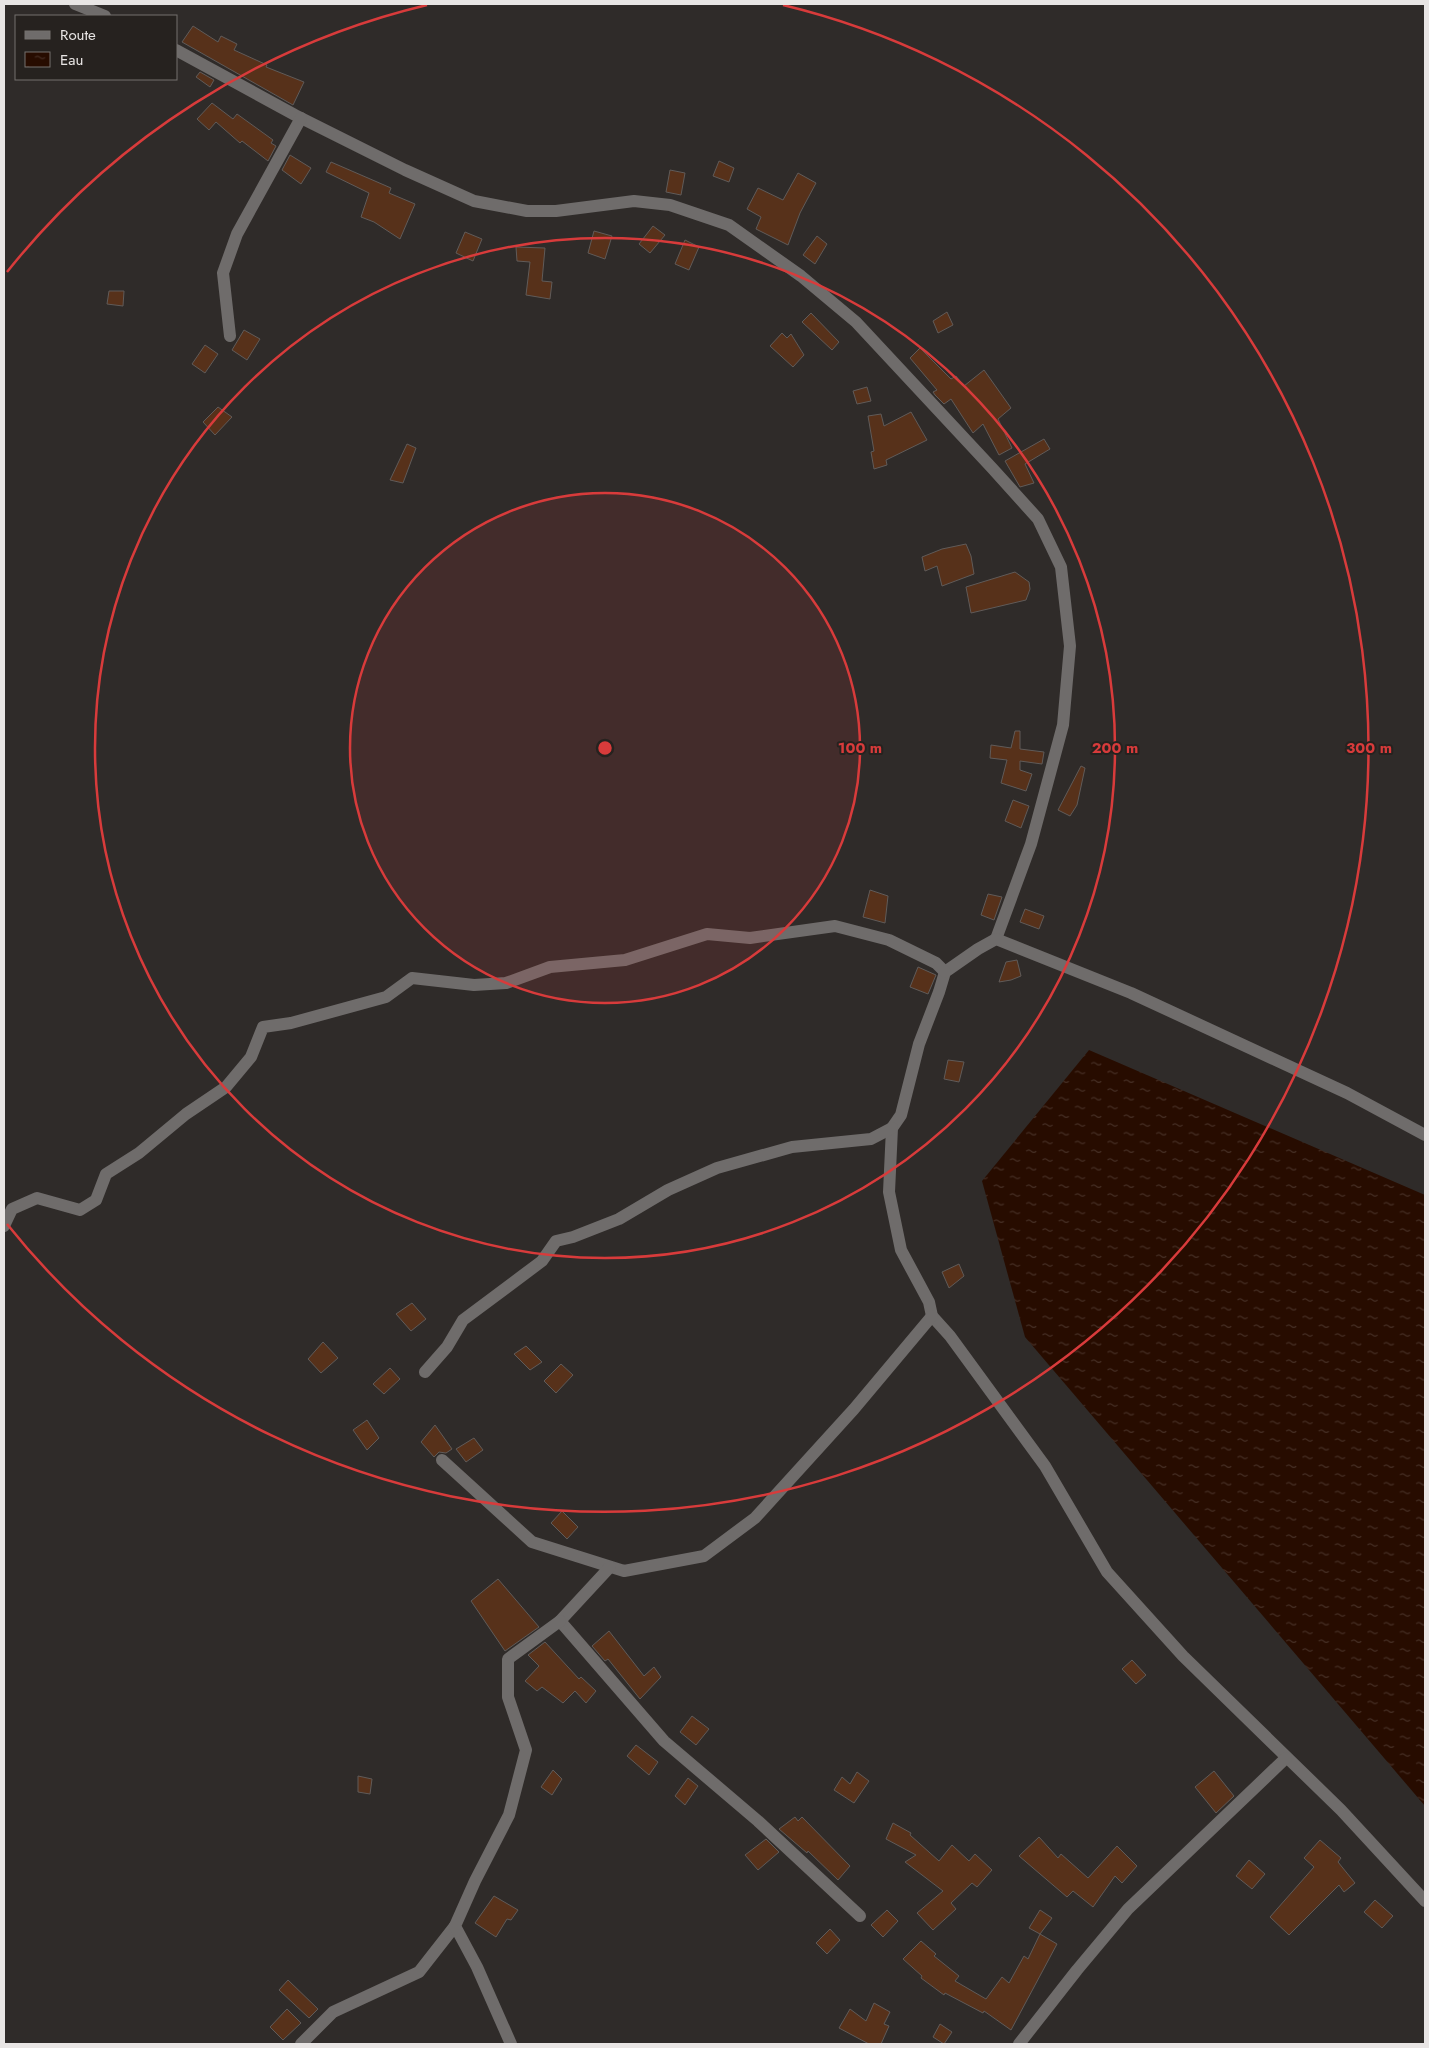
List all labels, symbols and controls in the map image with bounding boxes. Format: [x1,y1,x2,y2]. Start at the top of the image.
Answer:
legend [15,15,178,80]
text: Route [60,24,96,46]
text: Eau [60,49,83,71]
text: 100 m [838,737,882,759]
text: 200 m [1092,737,1138,759]
text: 300 m [1346,737,1392,759]
centre of rings [596,739,614,757]

